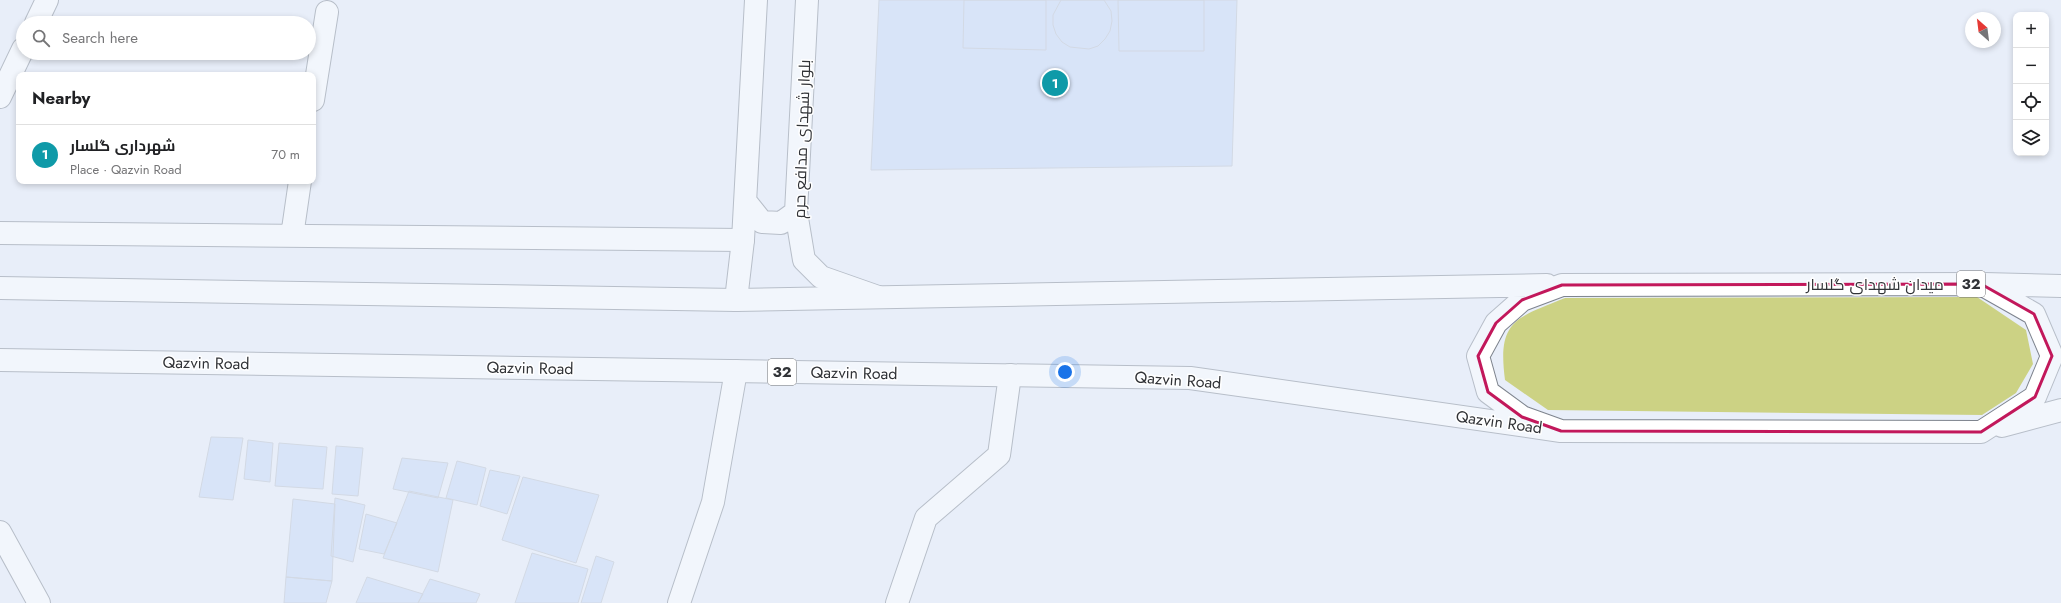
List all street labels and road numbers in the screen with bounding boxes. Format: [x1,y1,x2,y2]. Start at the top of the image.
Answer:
street label: بلوار شهدای مدافع حرم [788,59,816,219]
road number: 32 [1957,271,1985,297]
street label: میدان شهدای گلسار [1805,273,1944,296]
street label: Qazvin Road [162,351,250,375]
street label: Qazvin Road [486,356,574,380]
road number: 32 [768,359,796,385]
street label: Qazvin Road [810,361,898,385]
street label: Qazvin Road [1134,365,1222,395]
street label: Qazvin Road [1454,405,1544,439]

